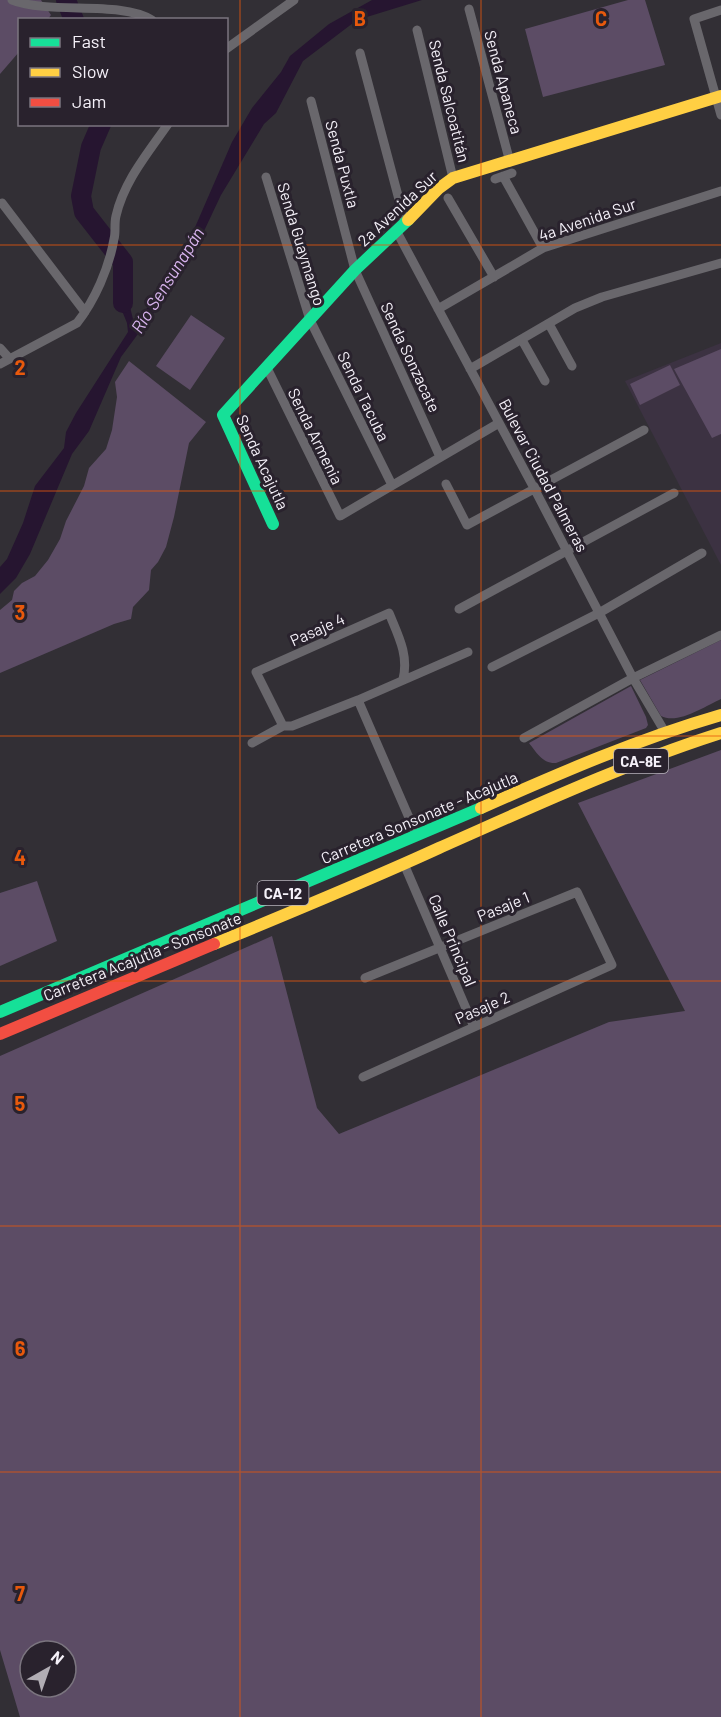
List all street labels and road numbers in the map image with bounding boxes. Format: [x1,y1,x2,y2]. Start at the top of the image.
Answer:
street label: Senda Apaneca [481,28,527,136]
street label: Senda Salcoatitán [426,38,474,164]
street label: Senda Puxtla [322,118,364,210]
street label: 2a Avenida Sur [353,166,441,250]
street label: Senda Guaymango [274,180,330,308]
street label: 4a Avenida Sur [536,193,638,245]
street label: Senda Sonzacate [377,299,445,415]
street label: Senda Tacuba [334,348,394,444]
street label: Senda Armenia [285,385,347,487]
street label: Bulevar Ciudad Palmeras [496,395,592,555]
street label: Senda Acajutla [233,411,293,513]
street label: Pasaje 4 [287,609,347,649]
road number: CA-8E [614,749,668,773]
street label: Carretera Sonsonate - Acajutla [318,767,520,867]
road number: CA-12 [258,881,308,905]
street label: Pasaje 1 [474,887,532,925]
street label: Calle Principal [425,891,481,989]
street label: Carretera Acajutla - Sonsonate [40,908,244,1004]
street label: Pasaje 2 [452,987,512,1027]

